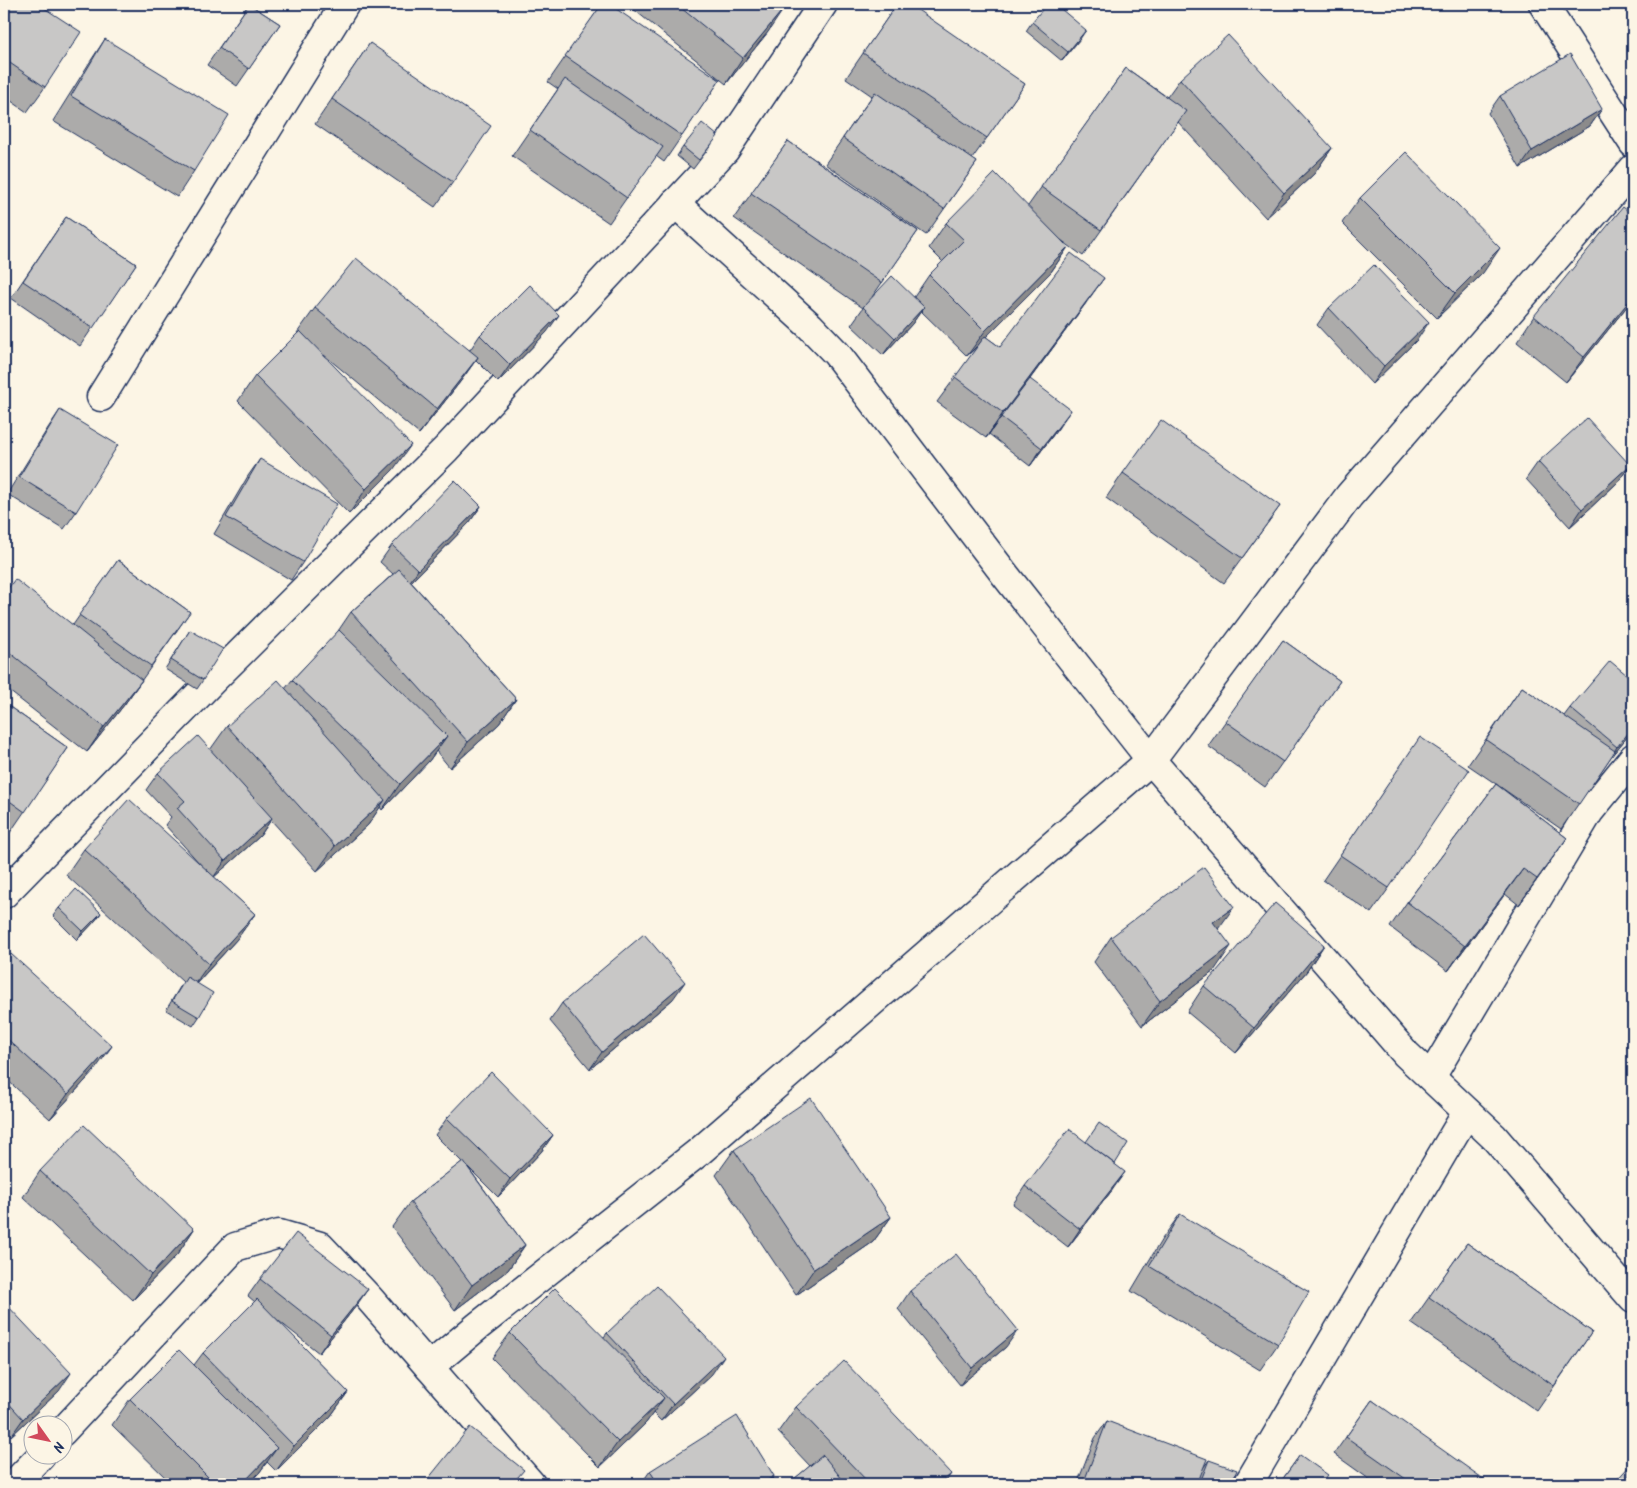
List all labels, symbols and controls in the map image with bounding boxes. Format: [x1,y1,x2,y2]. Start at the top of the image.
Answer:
north arrow [22,1416,72,1466]
text: N [46,1437,70,1456]

